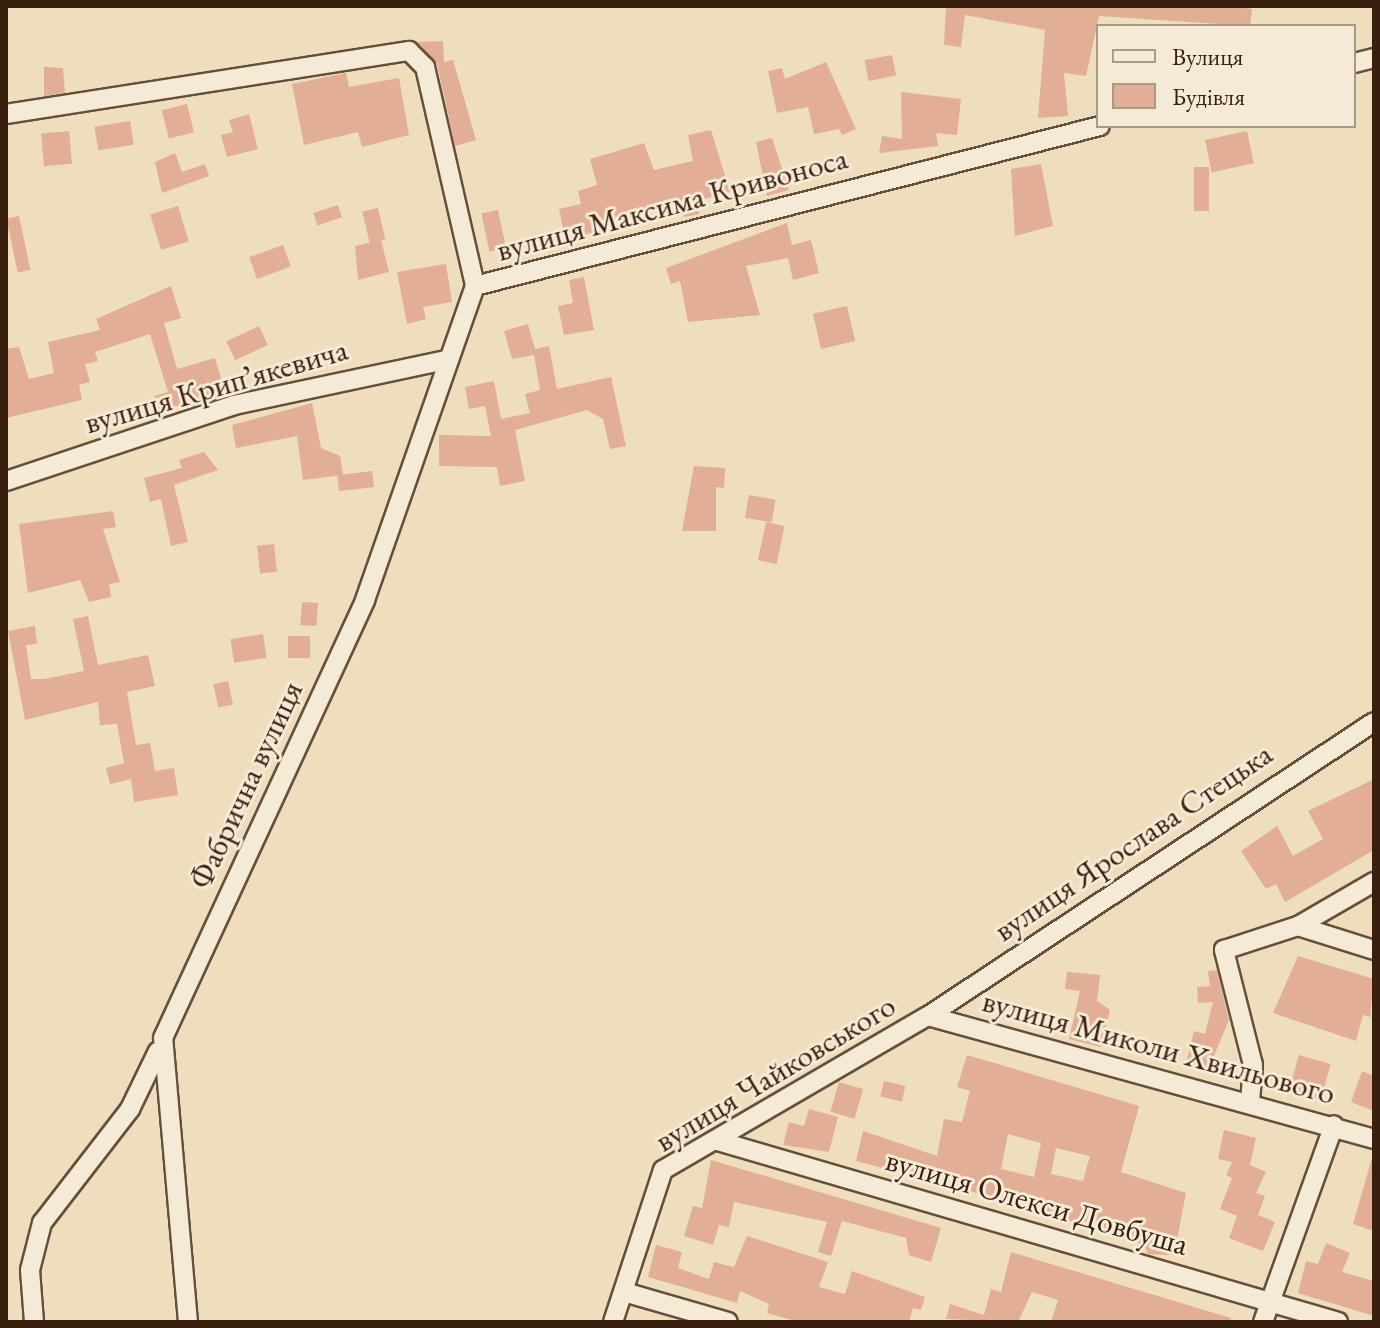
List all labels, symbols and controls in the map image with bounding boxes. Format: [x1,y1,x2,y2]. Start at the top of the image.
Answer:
legend [1096,24,1356,128]
text: Вулиця [1172,41,1243,72]
text: Будівля [1172,81,1245,112]
street label: вулиця Максима Кривоноса [492,139,852,269]
street label: вулиця Крипʼякевича [80,330,352,442]
street label: Фабрична вулиця [181,675,311,895]
street label: вулиця Ярослава Стецька [986,734,1280,950]
street label: вулиця Миколи Хвильового [978,981,1340,1113]
street label: вулиця Чайковського [648,986,902,1160]
street label: вулиця Олекси Довбуша [881,1140,1193,1264]

